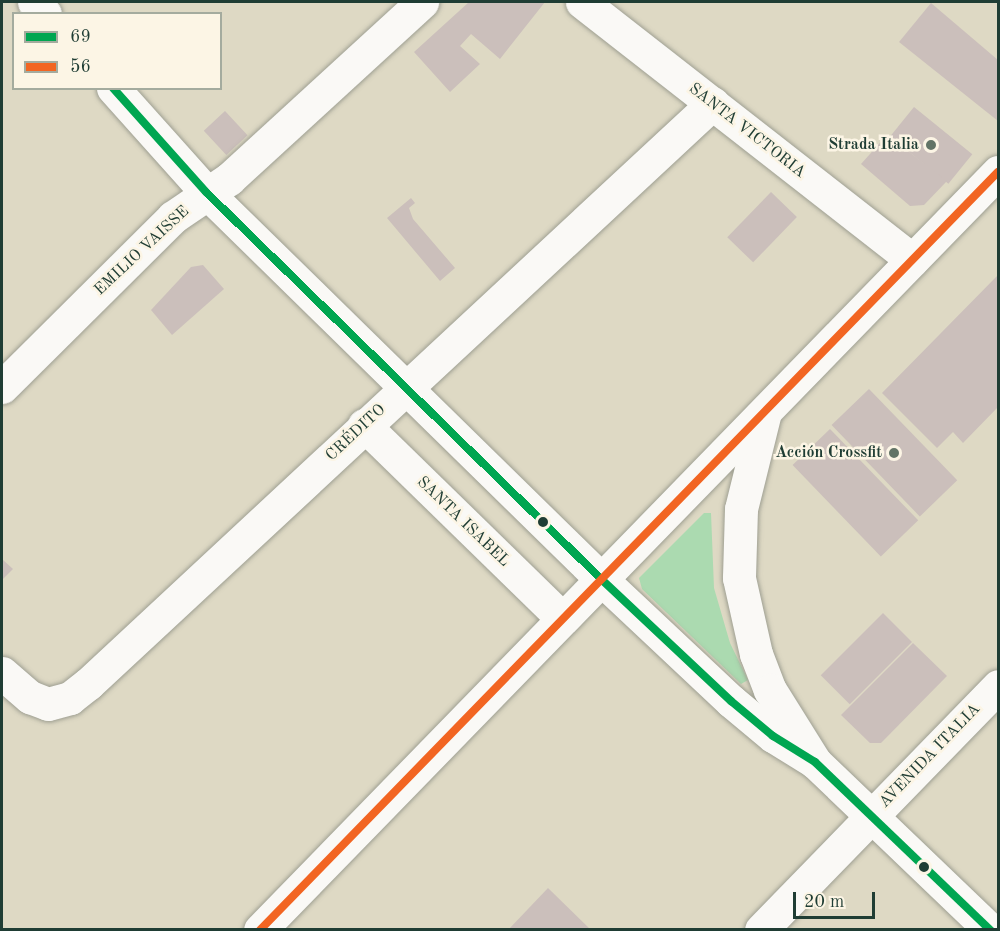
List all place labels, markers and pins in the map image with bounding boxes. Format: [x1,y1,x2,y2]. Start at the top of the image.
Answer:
place label: Strada Italia [828,135,919,155]
marker: Strada Italia [924,138,938,152]
place label: Acción Crossfit [775,443,882,463]
marker: Acción Crossfit [887,446,901,460]
unlabelled marker [537,516,549,528]
unlabelled marker [918,861,930,873]

